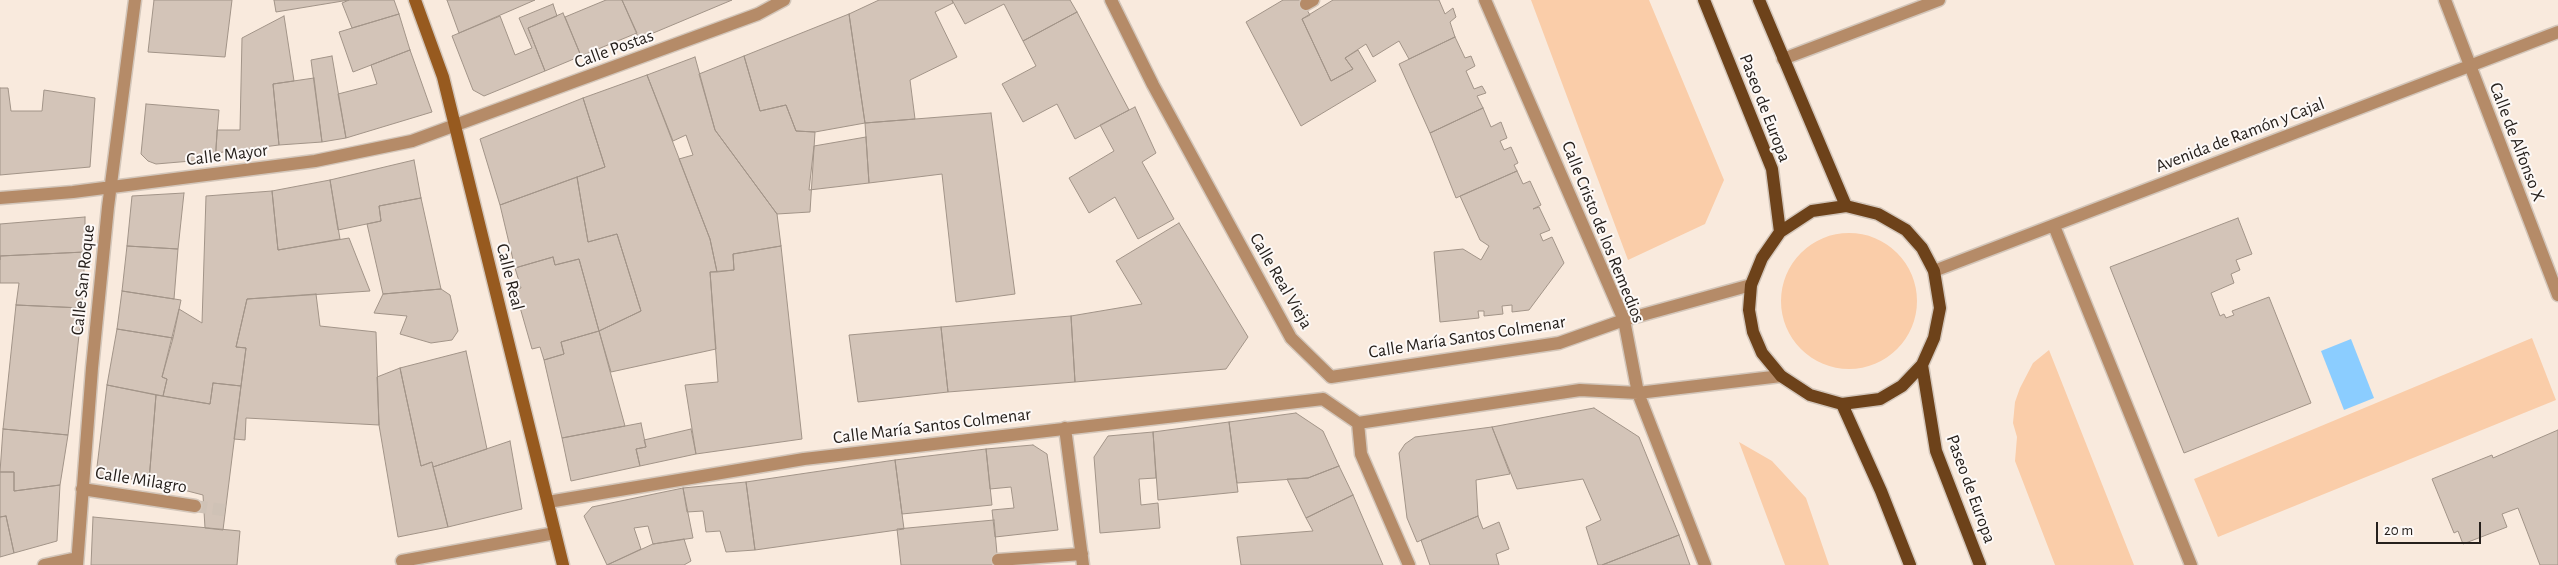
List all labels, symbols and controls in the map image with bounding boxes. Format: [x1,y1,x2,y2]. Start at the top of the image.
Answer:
street label: Calle Postas [571,25,657,73]
street label: Paseo de Europa [1734,51,1796,165]
street label: Calle de Alfonso X [2484,80,2550,204]
street label: Avenida de Ramón y Cajal [2152,93,2328,177]
street label: Calle Cristo de los Remedios [1557,138,1649,326]
street label: Calle Mayor [185,139,269,171]
street label: Calle San Roque [66,224,100,336]
street label: Calle Real Vieja [1245,229,1317,333]
street label: Calle Real [491,241,529,313]
street label: Calle María Santos Colmenar [1367,311,1567,363]
street label: Calle María Santos Colmenar [832,403,1032,449]
street label: Paseo de Europa [1941,432,2001,546]
street label: Calle Milagro [94,462,188,498]
scale bar [2378,512,2483,544]
text: 20 m [2384,523,2413,538]

